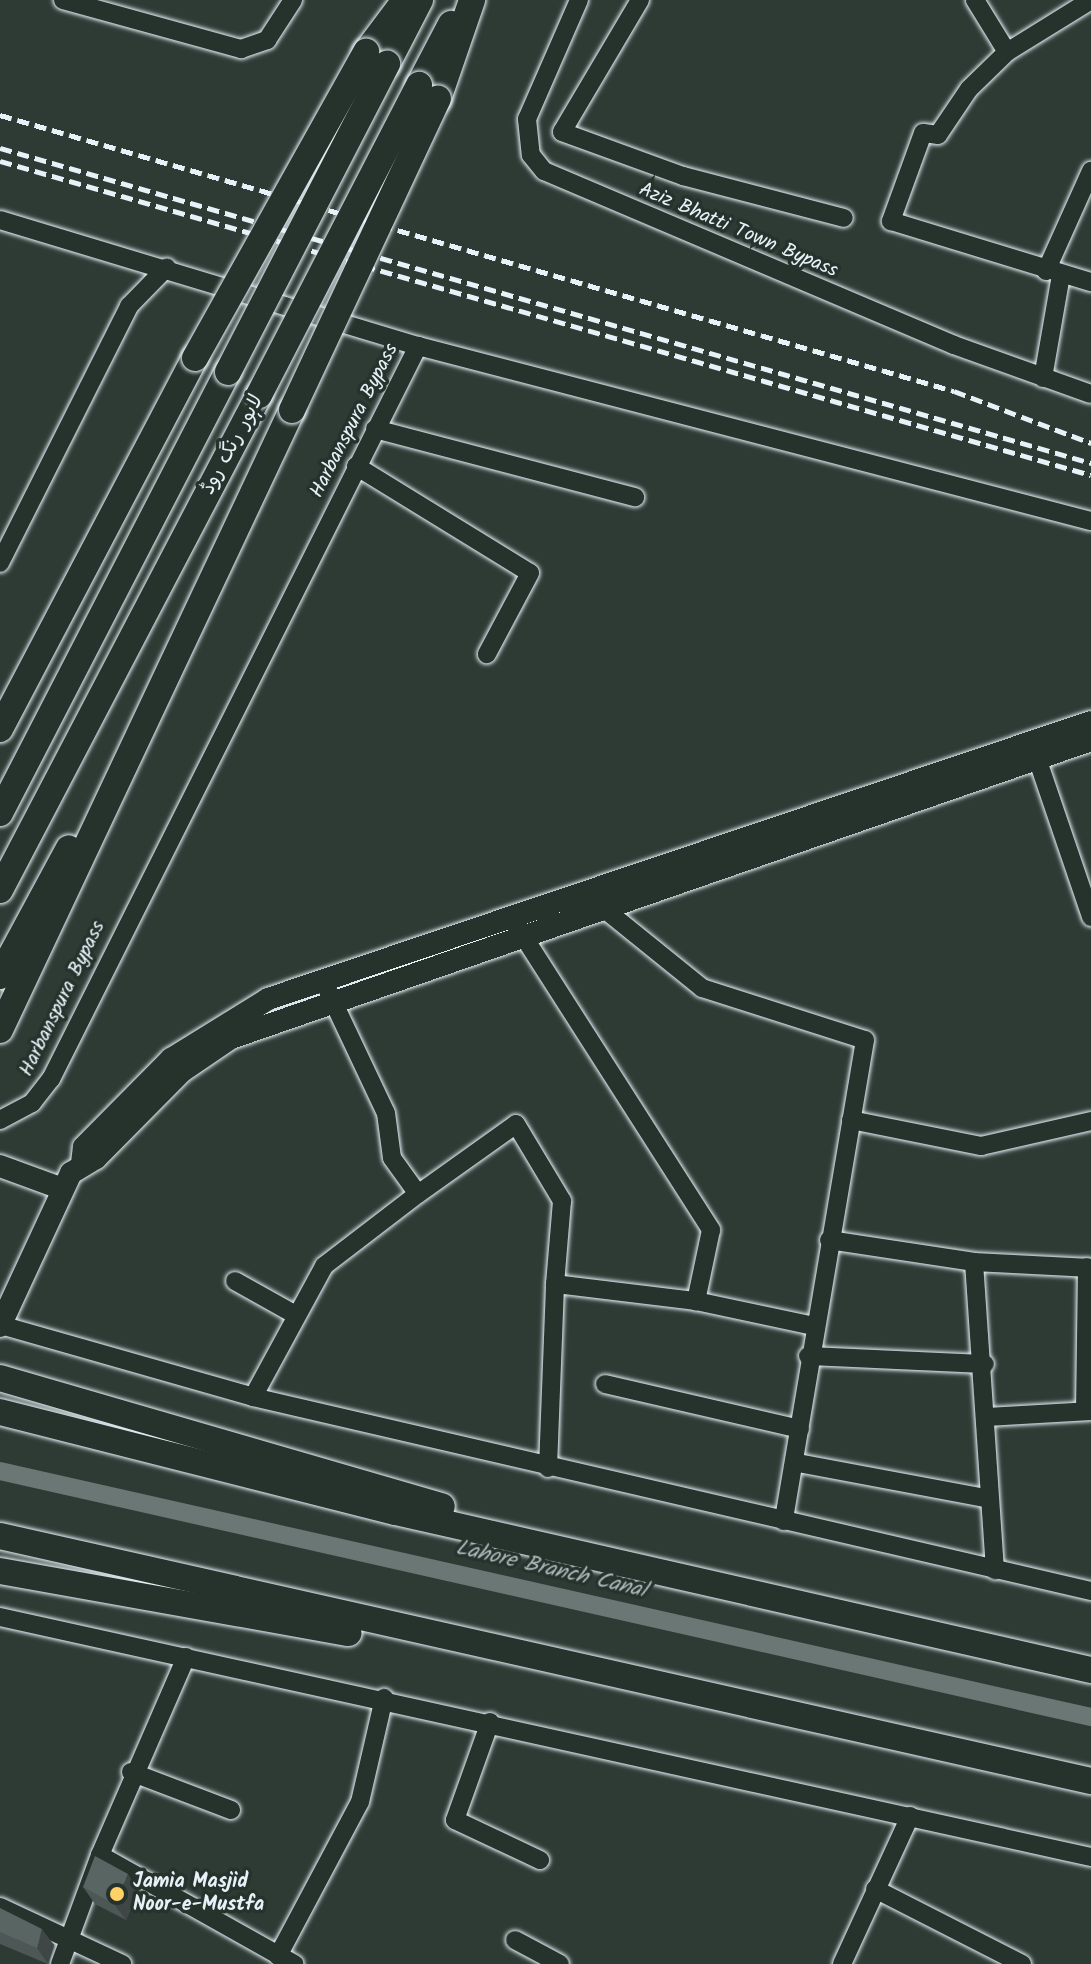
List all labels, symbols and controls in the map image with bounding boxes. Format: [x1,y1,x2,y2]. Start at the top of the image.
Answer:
street label: Aziz Bhatti Town Bypass [635,178,841,284]
street label: Harbanspura Bypass [306,340,404,502]
street label: لاہور رنگ روڈ [197,391,269,499]
street label: Harbanspura Bypass [15,917,111,1081]
water label: Lahore Branch Canal [453,1535,649,1605]
place label: Jamia Masjid Noor-e-Mustfa [133,1870,264,1917]
marker: Jamia Masjid Noor-e-Mustfa [108,1885,126,1903]

